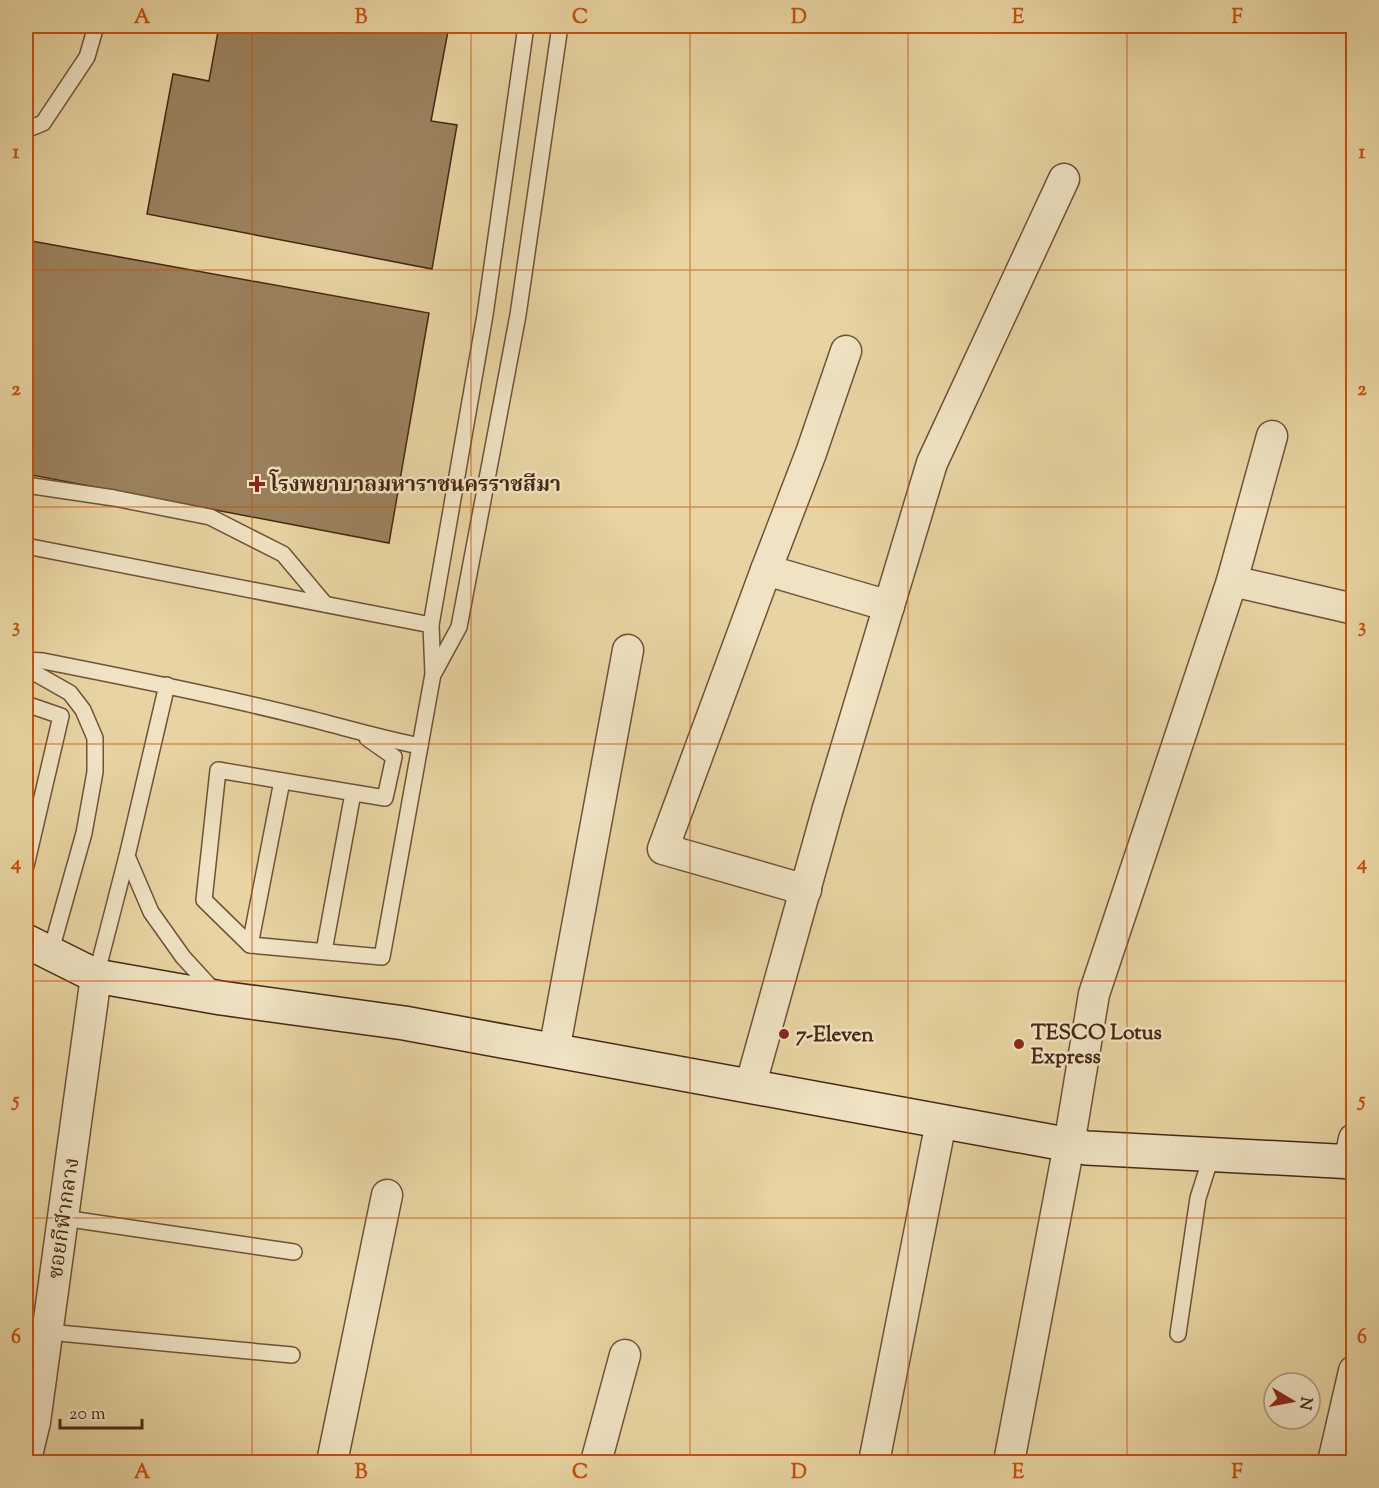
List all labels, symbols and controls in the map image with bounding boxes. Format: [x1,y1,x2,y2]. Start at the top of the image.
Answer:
text: A [134,4,151,33]
text: B [355,4,368,33]
text: C [572,4,588,33]
text: D [791,4,807,33]
text: E [1012,4,1025,33]
text: F [1231,4,1243,33]
text: 1 [13,139,20,168]
text: 1 [1359,139,1366,168]
text: 2 [11,376,21,405]
text: 2 [1357,376,1367,405]
place label: โรงพยาบาลมหาราชนครราชสีมา [269,469,561,501]
marker: โรงพยาบาลมหาราชนครราชสีมา [248,475,266,493]
text: 3 [12,613,20,642]
text: 3 [1358,613,1366,642]
text: 4 [10,850,21,879]
text: 4 [1356,850,1367,879]
place label: TESCO Lotus Express [1031,1019,1162,1073]
place label: 7-Eleven [796,1021,874,1051]
marker: 7-Eleven [777,1027,791,1041]
marker: TESCO Lotus Express [1012,1037,1026,1051]
text: 5 [11,1087,20,1116]
text: 5 [1357,1087,1366,1116]
street label: ซอยกีฬากลาง [42,1156,88,1281]
text: 6 [11,1324,21,1353]
text: 6 [1357,1324,1367,1353]
north arrow [1262,1371,1322,1431]
scale bar [60,1392,142,1430]
text: N [1292,1395,1317,1412]
text: 20 m [69,1402,106,1428]
text: A [134,1459,151,1488]
text: B [355,1459,368,1488]
text: C [572,1459,588,1488]
text: D [791,1459,807,1488]
text: E [1012,1459,1025,1488]
text: F [1231,1459,1243,1488]

